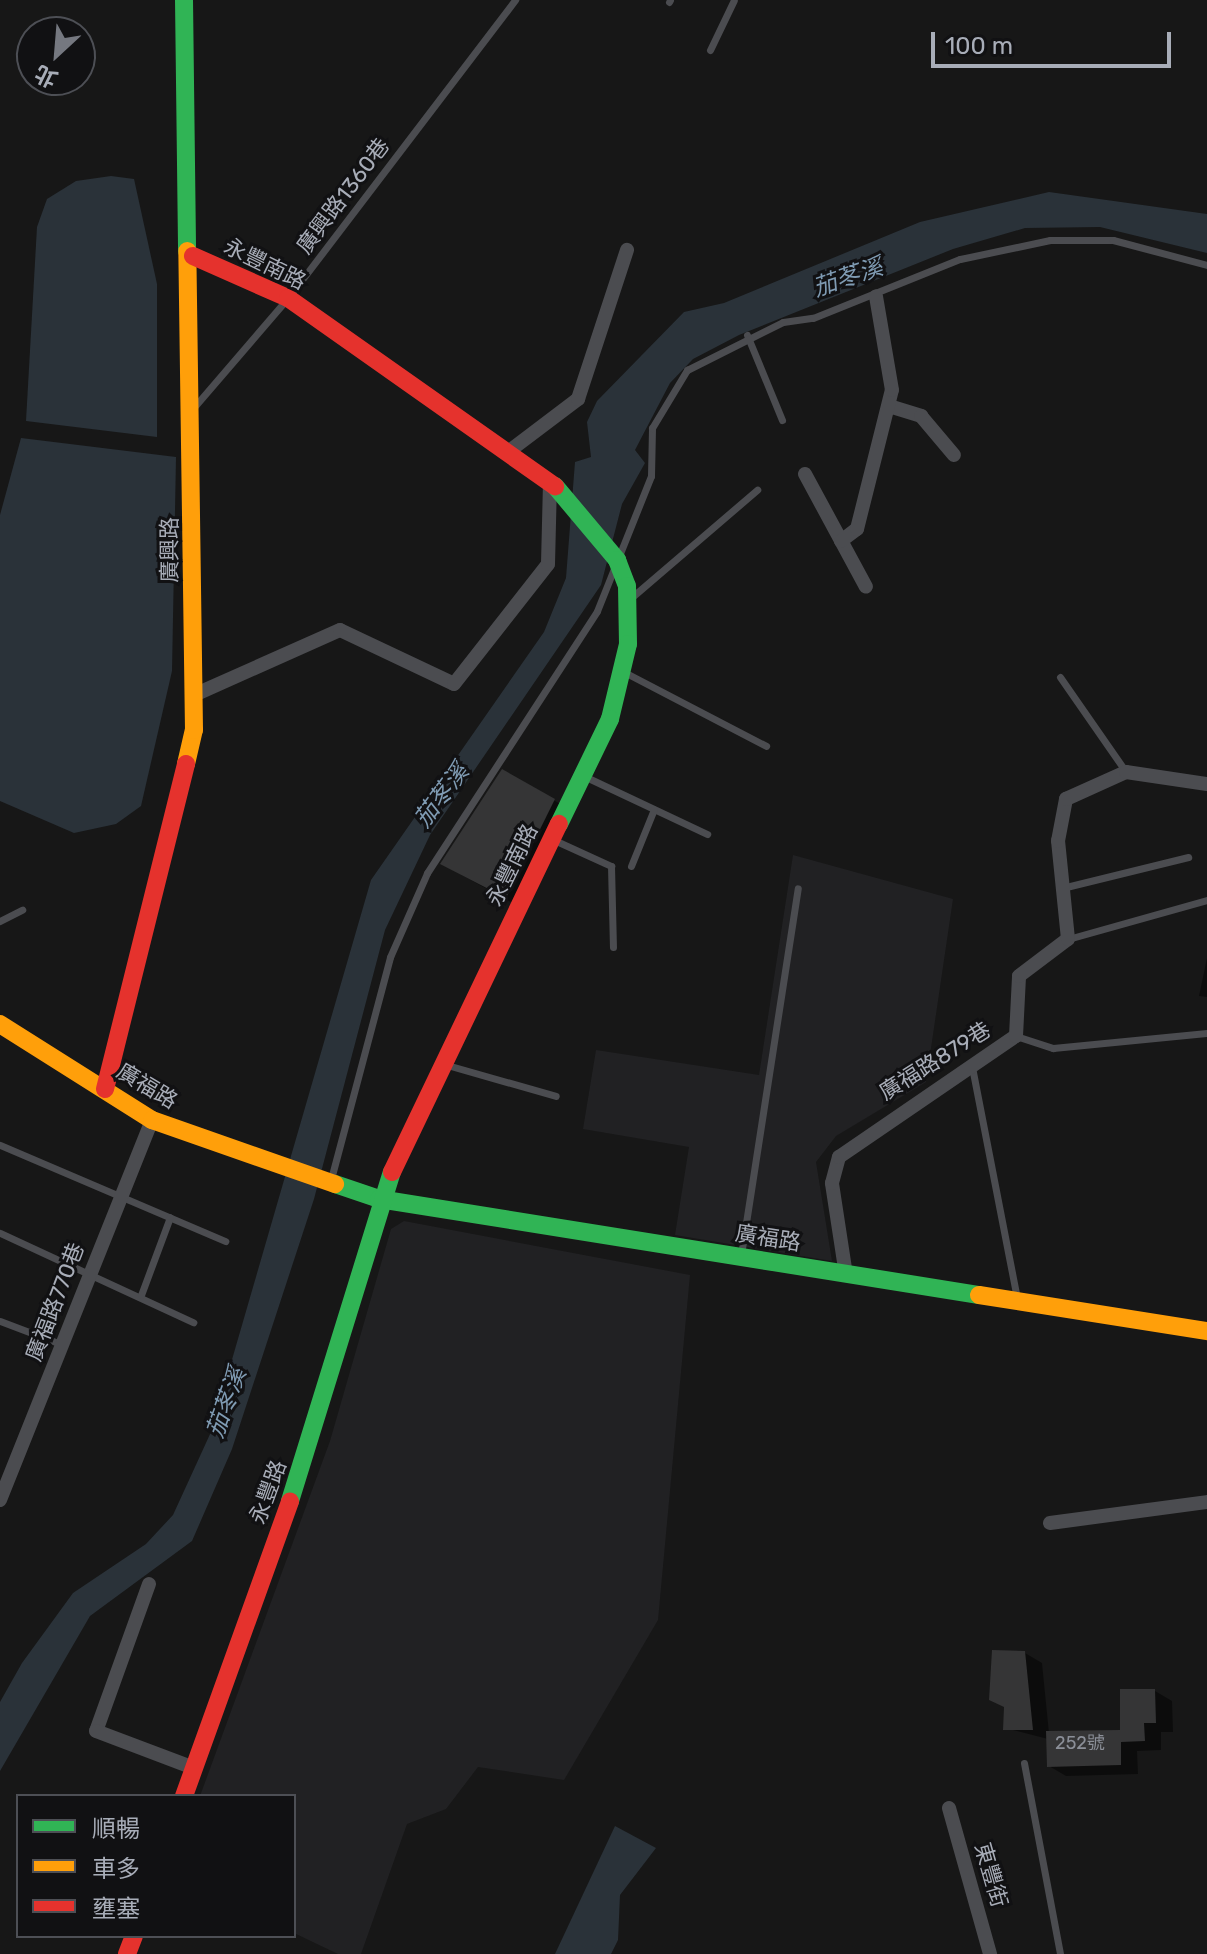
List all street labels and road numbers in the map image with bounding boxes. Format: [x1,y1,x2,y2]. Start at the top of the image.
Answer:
street label: 廣興路1360巷 [291,133,395,259]
street label: 永豐南路 [220,233,310,295]
street label: 廣興路 [157,517,183,583]
street label: 永豐南路 [481,820,543,910]
street label: 廣福路879巷 [874,1016,996,1106]
street label: 廣福路 [112,1058,182,1114]
street label: 廣福路 [733,1220,803,1256]
street label: 廣福路770巷 [20,1239,90,1365]
street label: 永豐路 [244,1456,292,1528]
street label: 東豐街 [969,1840,1013,1910]

